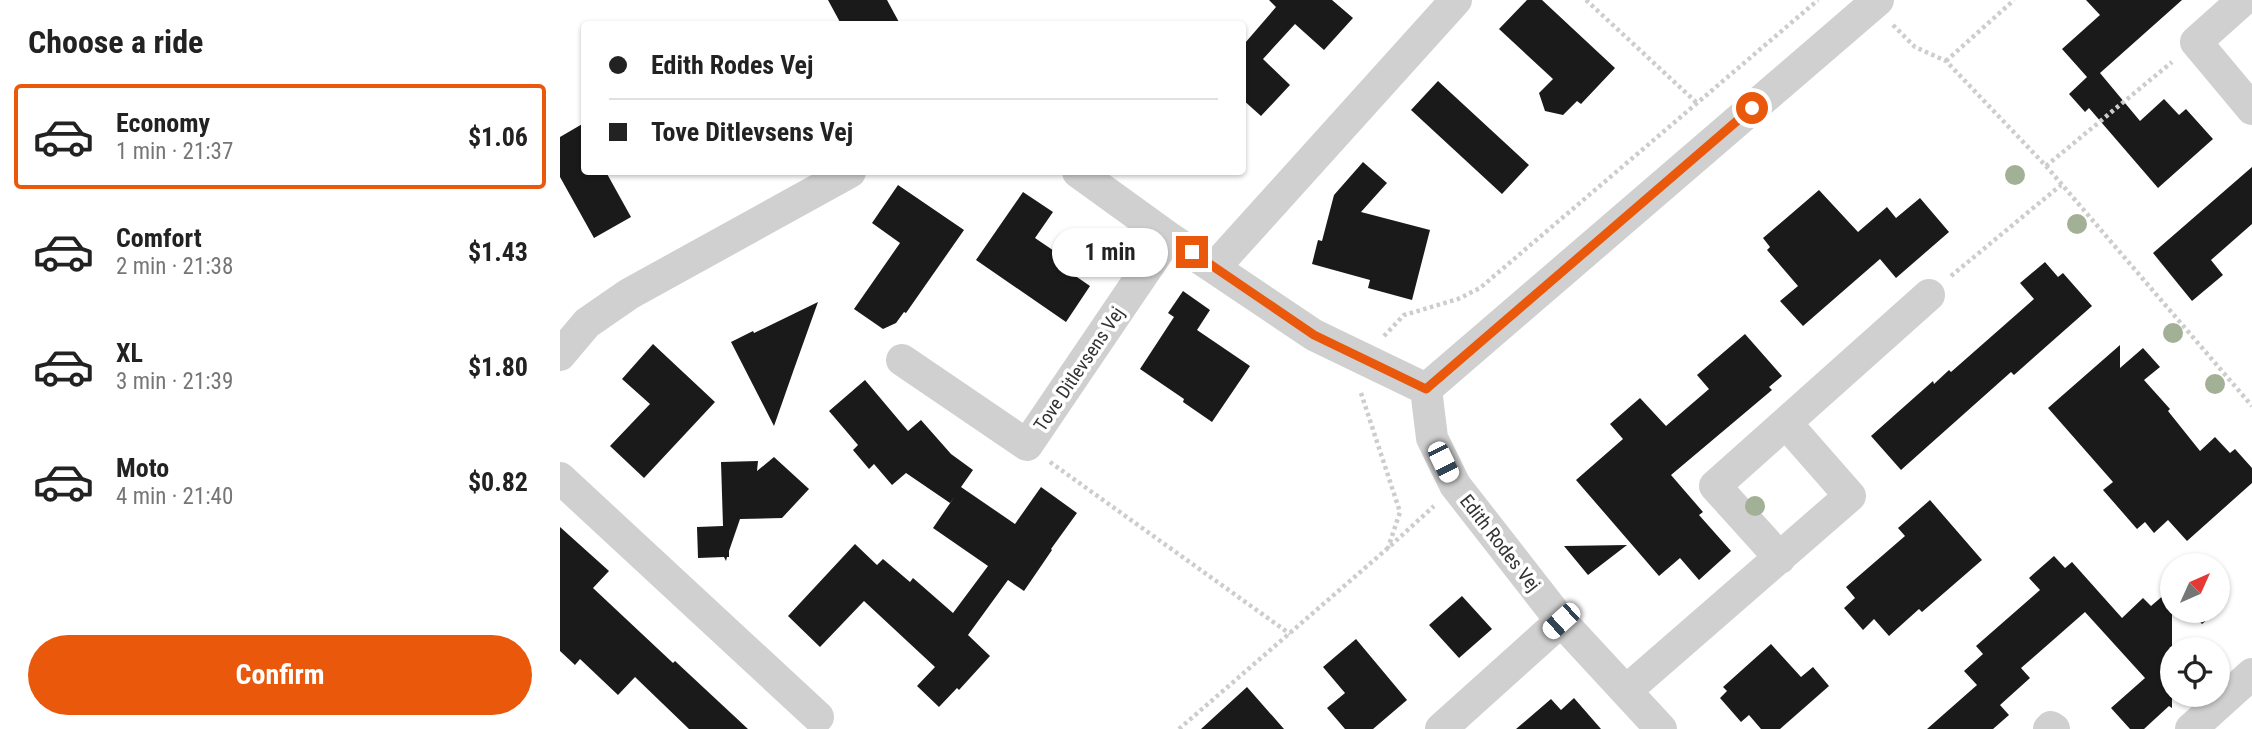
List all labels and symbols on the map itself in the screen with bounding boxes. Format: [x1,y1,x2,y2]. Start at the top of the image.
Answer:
route start [1736,92,1768,124]
callout: 1 min [1052,228,1168,276]
route end [1176,236,1208,268]
street label: Tove Ditlevsens Vej [1029,302,1129,436]
car [1425,439,1462,485]
street label: Edith Rodes Vej [1455,490,1545,596]
north arrow [2160,553,2230,623]
car [1539,599,1584,643]

